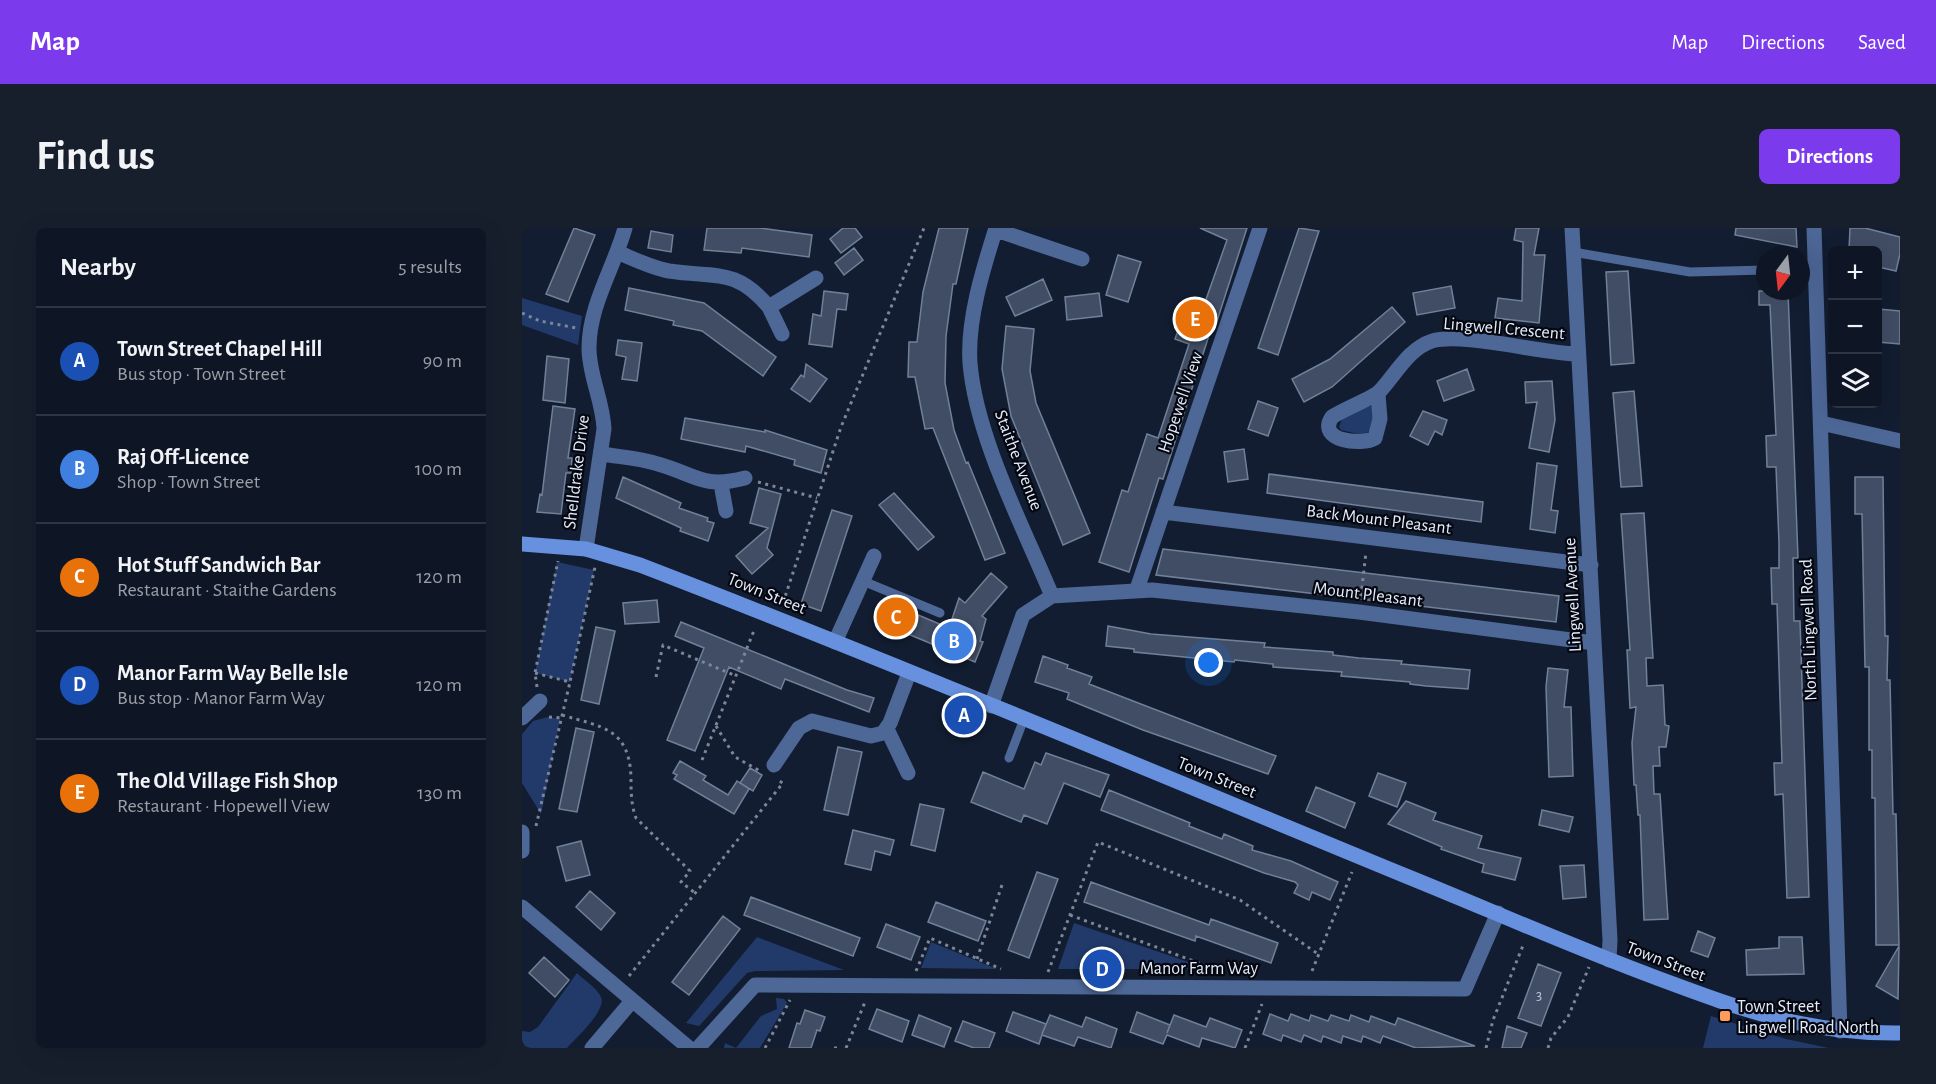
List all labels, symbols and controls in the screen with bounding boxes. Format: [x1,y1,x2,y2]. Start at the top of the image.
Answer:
text: Map [30,28,80,56]
text: Map [1672,32,1708,53]
text: Directions [1741,32,1825,53]
text: Saved [1858,32,1906,53]
button: Directions [1759,129,1900,184]
text: Find us [36,135,155,177]
north arrow [1756,246,1810,300]
map controls [1828,246,1882,408]
button: + [1828,246,1882,300]
text: Nearby [60,254,136,280]
text: 5 results [398,257,462,277]
pin: E [1176,296,1214,341]
button: − [1828,300,1882,354]
street label: Lingwell Crescent [1442,315,1566,343]
text: Town Street Chapel Hill [117,338,322,360]
street label: Hopewell View [1155,350,1207,455]
text: A [74,351,86,371]
text: 90 m [423,351,462,371]
button: layers [1828,354,1882,408]
text: Bus stop · Town Street [117,364,286,384]
street label: Staithe Avenue [991,408,1045,513]
street label: Shelldrake Drive [561,414,593,530]
text: Raj Off-Licence [117,446,249,468]
text: B [74,459,85,479]
text: 100 m [415,459,462,479]
text: Shop · Town Street [117,472,260,492]
street label: Back Mount Pleasant [1305,502,1453,538]
street label: Lingwell Avenue [1561,537,1585,653]
text: Hot Stuff Sandwich Bar [117,554,320,576]
street label: North Lingwell Road [1798,559,1820,701]
text: C [74,567,85,587]
text: 120 m [416,567,462,587]
street label: Town Street [725,570,809,618]
street label: Mount Pleasant [1312,579,1424,611]
text: Restaurant · Staithe Gardens [117,580,337,600]
pin: C [876,594,916,640]
pin: B [934,618,974,664]
your location [1194,648,1223,677]
text: Manor Farm Way Belle Isle [117,662,348,684]
text: D [73,675,86,695]
text: 120 m [416,675,462,695]
text: Bus stop · Manor Farm Way [117,688,325,708]
pin: A [944,692,984,738]
street label: Town Street [1175,754,1259,802]
text: The Old Village Fish Shop [117,770,338,792]
text: E [74,783,85,803]
text: 130 m [417,783,462,803]
text: Restaurant · Hopewell View [117,796,330,816]
street label: Town Street [1624,939,1708,985]
pin: D [1082,946,1122,992]
street label: Manor Farm Way [1140,960,1258,978]
house number: 3 [1536,988,1542,1003]
place label: Town Street Lingwell Road North [1737,998,1879,1037]
marker: Town Street Lingwell Road North [1718,1009,1732,1023]

